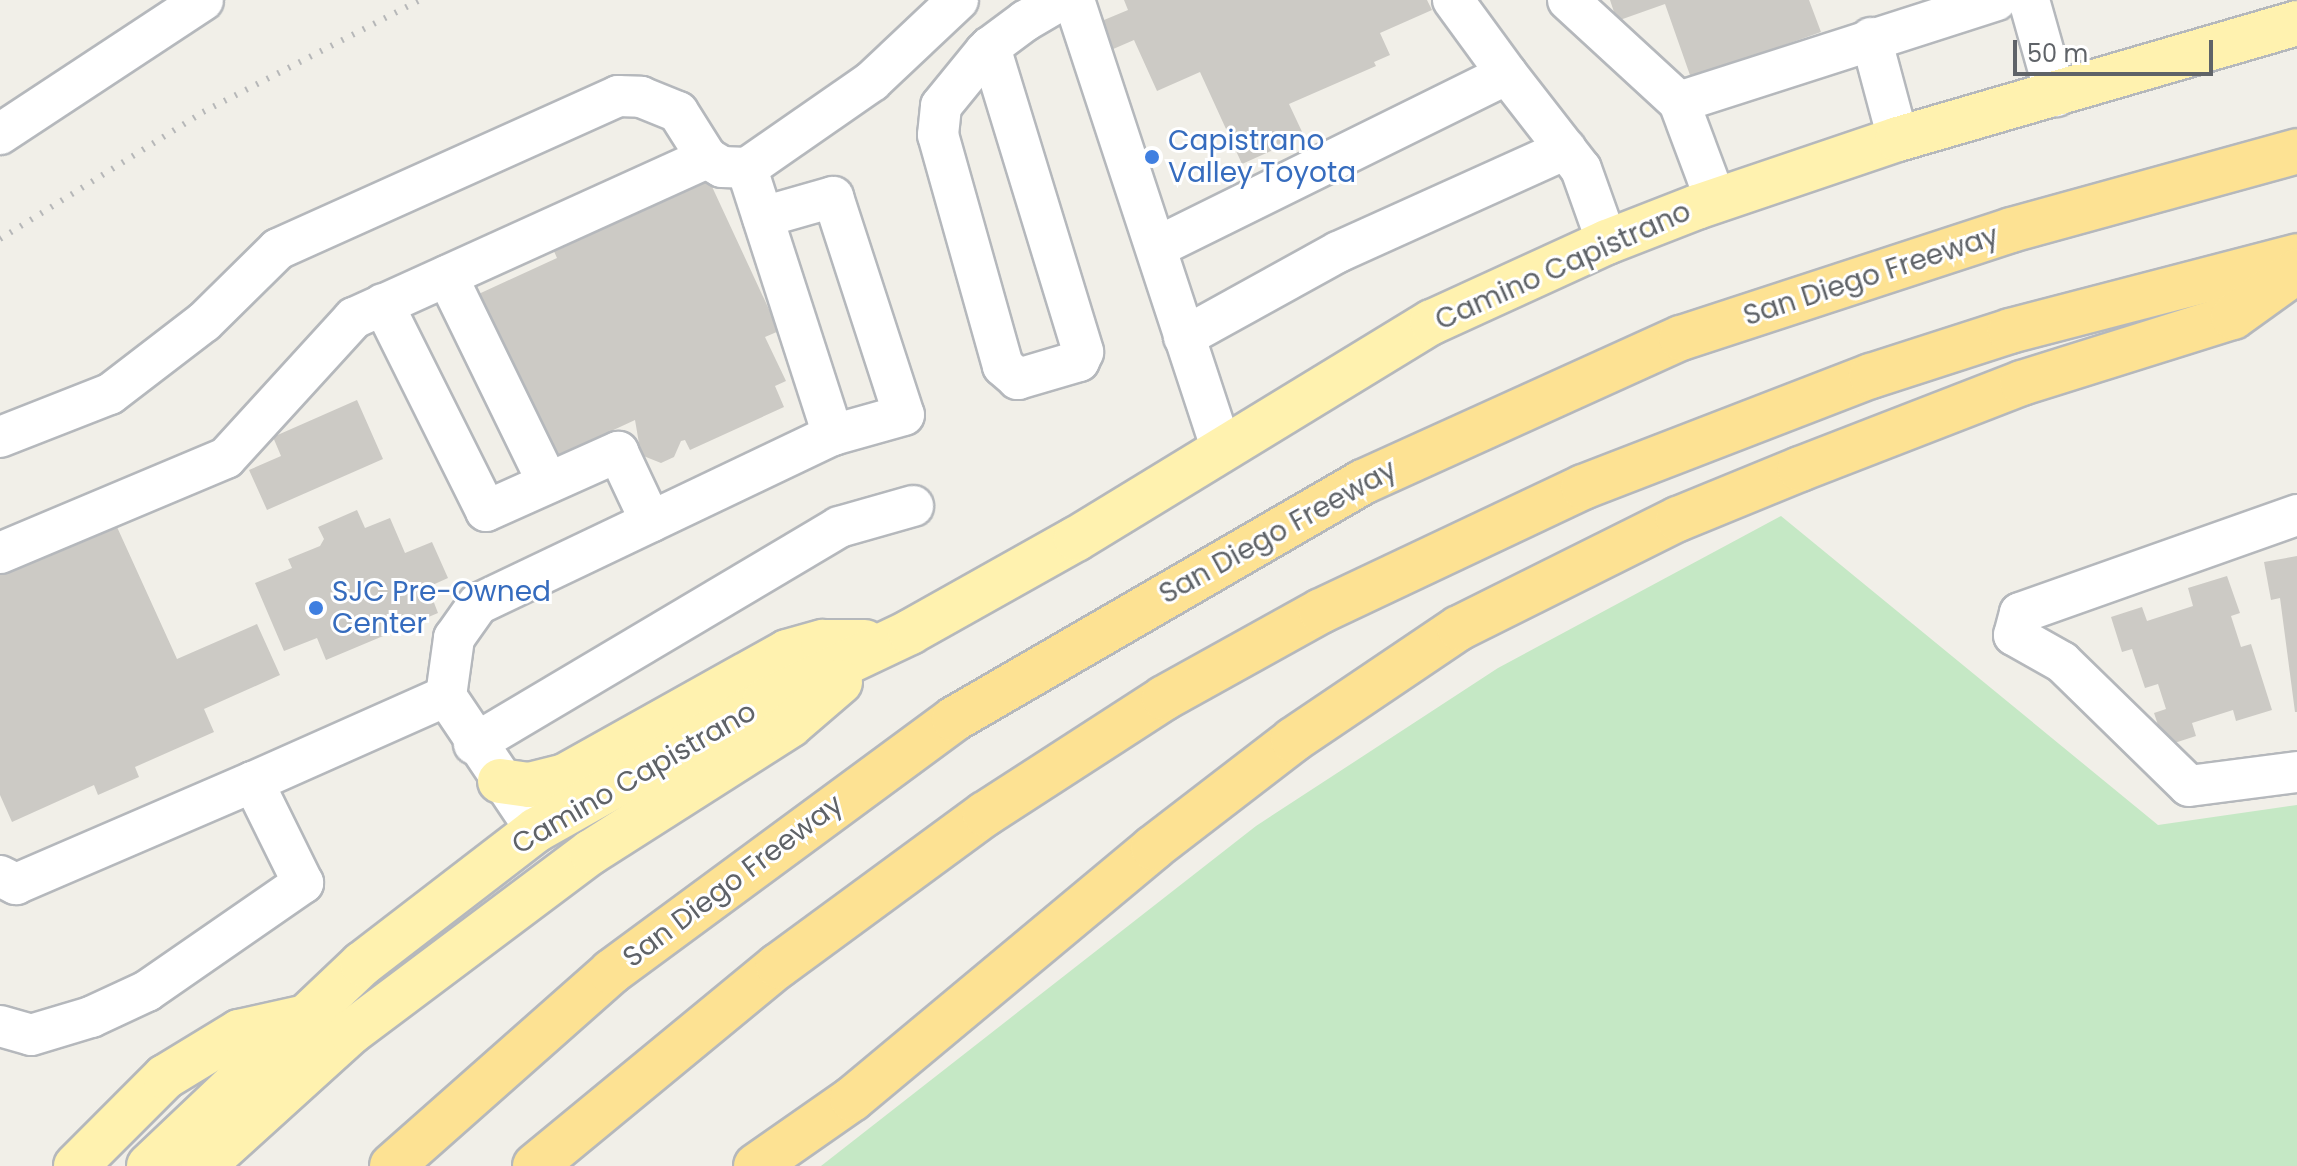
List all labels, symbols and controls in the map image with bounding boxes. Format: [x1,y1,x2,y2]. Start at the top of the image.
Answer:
scale bar [2017,24,2217,74]
text: 50 m [2027,37,2088,70]
place label: Capistrano Valley Toyota [1168,124,1356,190]
marker: Capistrano Valley Toyota [1143,148,1161,166]
street label: Camino Capistrano [1430,195,1696,337]
street label: San Diego Freeway [1739,219,2003,333]
street label: San Diego Freeway [1154,453,1402,611]
place label: SJC Pre-Owned Center [332,575,551,641]
marker: SJC Pre-Owned Center [307,599,325,617]
street label: Camino Capistrano [506,694,762,862]
street label: San Diego Freeway [617,788,849,974]

